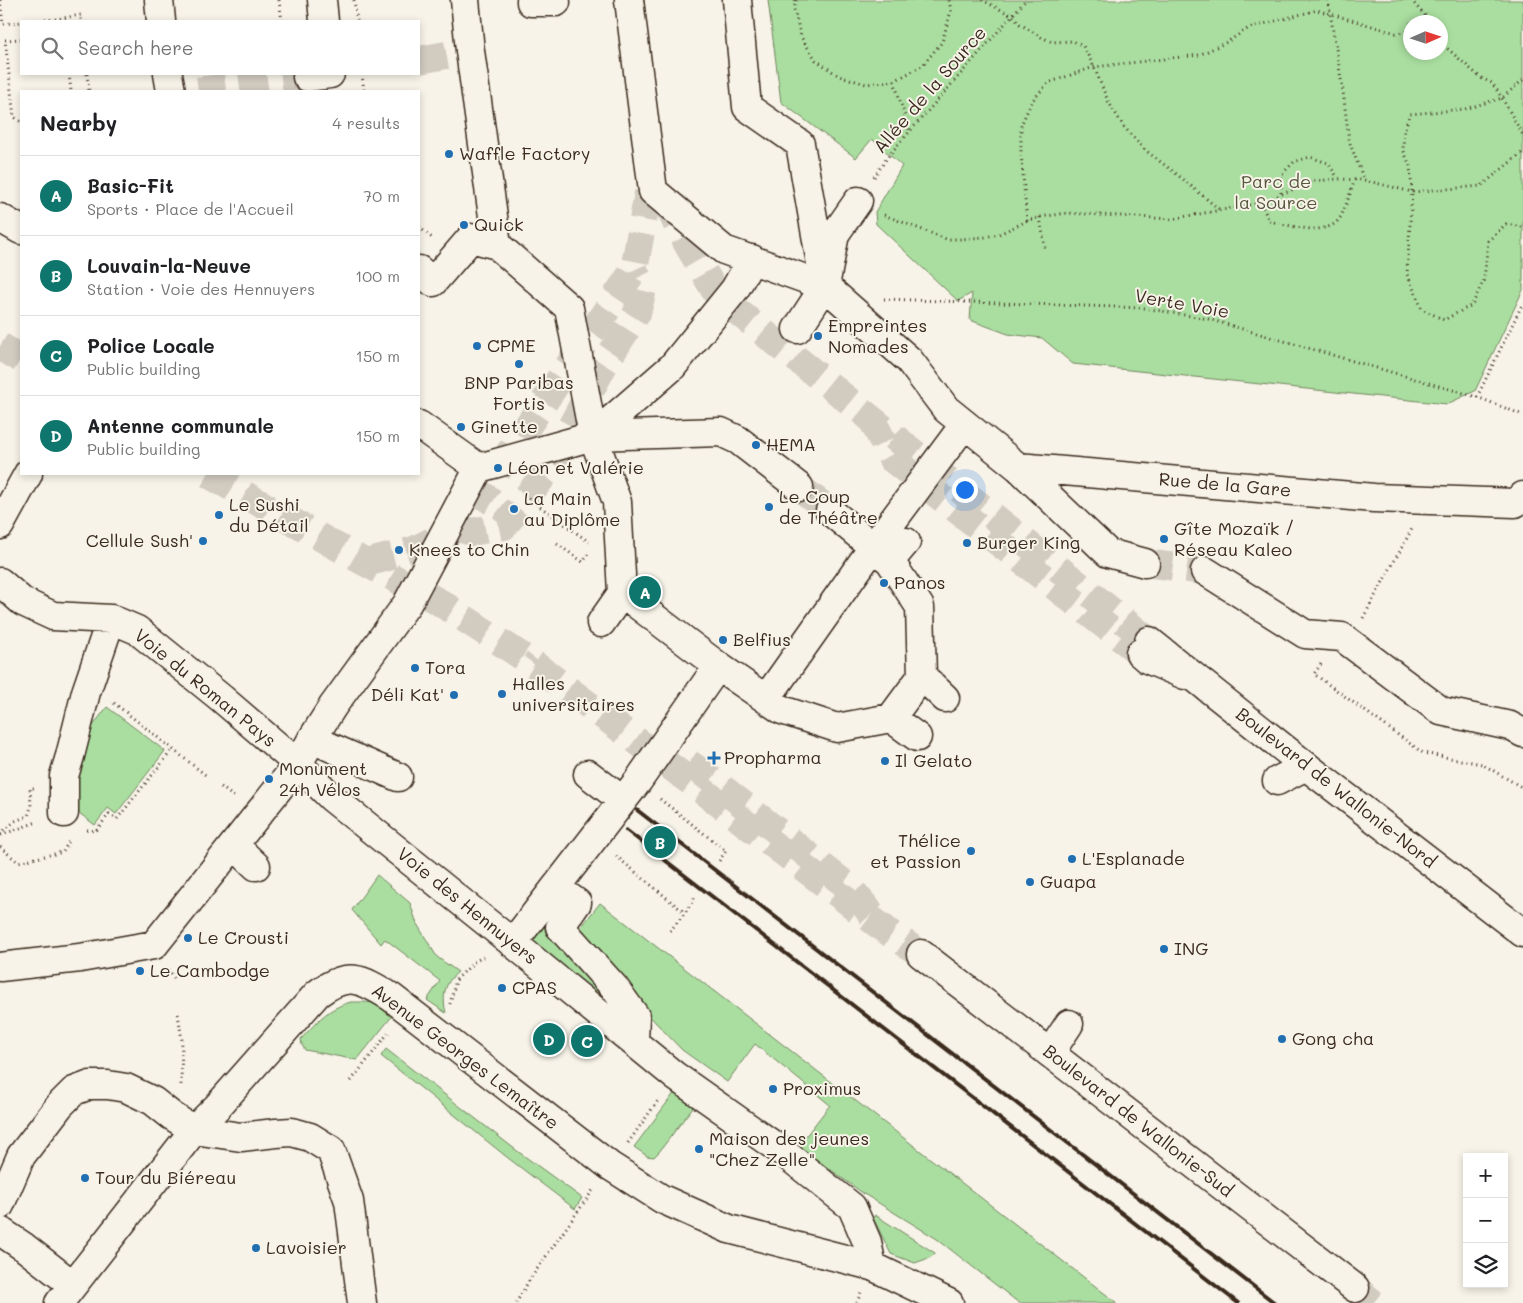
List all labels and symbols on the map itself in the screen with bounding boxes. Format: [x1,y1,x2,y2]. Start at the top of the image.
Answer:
north arrow [1403,15,1448,60]
street label: Allée de la Source [867,21,991,158]
place label: Waffle Factory [459,141,590,165]
marker: Waffle Factory [443,148,455,160]
park label: Parc de la Source [1235,169,1317,214]
place label: Quick [474,212,524,236]
marker: Quick [458,219,470,231]
street label: Verte Voie [1133,283,1231,323]
place label: Empreintes Nomades [828,313,927,358]
marker: Empreintes Nomades [812,330,824,342]
place label: CPME [487,333,536,357]
marker: CPME [471,340,483,352]
marker: BNP Paribas Fortis [513,358,525,370]
place label: BNP Paribas Fortis [464,370,574,415]
place label: Ginette [471,414,538,438]
marker: Ginette [455,421,467,433]
place label: HEMA [766,432,816,456]
marker: HEMA [750,439,762,451]
place label: Léon et Valérie [508,455,644,479]
marker: Léon et Valérie [492,462,504,474]
street label: Rue de la Gare [1158,466,1292,502]
your location [952,477,978,503]
place label: Le Coup de Théâtre [779,484,878,529]
place label: La Main au Diplôme [524,486,620,531]
place label: Le Sushi du Détail [229,492,309,537]
marker: Le Coup de Théâtre [763,501,775,513]
marker: La Main au Diplôme [508,503,520,515]
marker: Le Sushi du Détail [213,509,225,521]
place label: Gîte Mozaïk / Réseau Kaleo [1174,516,1294,561]
place label: Cellule Sush' [86,528,193,552]
place label: Burger King [977,530,1080,554]
marker: Gîte Mozaïk / Réseau Kaleo [1158,533,1170,545]
marker: Cellule Sush' [197,535,209,547]
place label: Knees to Chin [409,537,530,561]
marker: Burger King [961,537,973,549]
marker: Knees to Chin [393,544,405,556]
place label: Panos [894,570,946,594]
pin: A [629,573,661,611]
marker: Panos [878,577,890,589]
street label: Voie du Roman Pays [130,623,281,752]
place label: Belfius [733,627,791,651]
marker: Belfius [717,634,729,646]
place label: Tora [425,655,466,679]
marker: Tora [409,662,421,674]
place label: Halles universitaires [512,671,635,716]
place label: Déli Kat' [371,682,444,706]
marker: Halles universitaires [496,688,508,700]
marker: Déli Kat' [448,689,460,701]
street label: Boulevard de Wallonie-Nord [1232,701,1442,873]
place label: Propharma [724,745,822,769]
place label: Il Gelato [895,748,972,772]
marker: Propharma [708,752,720,764]
marker: Il Gelato [879,755,891,767]
place label: Monument 24h Vélos [279,756,367,801]
marker: Monument 24h Vélos [263,773,275,785]
pin: B [644,823,676,861]
place label: Thélice et Passion [870,828,961,873]
street label: Voie des Hennuyers [393,841,543,969]
marker: Thélice et Passion [965,845,977,857]
place label: L'Esplanade [1082,846,1185,870]
marker: L'Esplanade [1066,853,1078,865]
place label: Guapa [1040,869,1097,893]
marker: Guapa [1024,876,1036,888]
place label: Le Crousti [198,925,289,949]
marker: Le Crousti [182,932,194,944]
place label: ING [1174,936,1209,960]
marker: ING [1158,943,1170,955]
place label: Le Cambodge [150,958,270,982]
marker: Le Cambodge [134,965,146,977]
place label: CPAS [512,975,557,999]
street label: Avenue Georges Lemaître [367,978,564,1134]
marker: CPAS [496,982,508,994]
pin: D [533,1020,565,1058]
pin: C [571,1022,603,1060]
place label: Gong cha [1292,1026,1374,1050]
marker: Gong cha [1276,1033,1288,1045]
street label: Boulevard de Wallonie-Sud [1039,1038,1239,1202]
place label: Proximus [783,1076,861,1100]
marker: Proximus [767,1083,779,1095]
place label: Maison des jeunes "Chez Zelle" [709,1126,869,1171]
marker: Maison des jeunes "Chez Zelle" [693,1143,705,1155]
place label: Tour du Biéreau [95,1165,236,1189]
marker: Tour du Biéreau [79,1172,91,1184]
place label: Lavoisier [266,1235,347,1259]
marker: Lavoisier [250,1242,262,1254]

